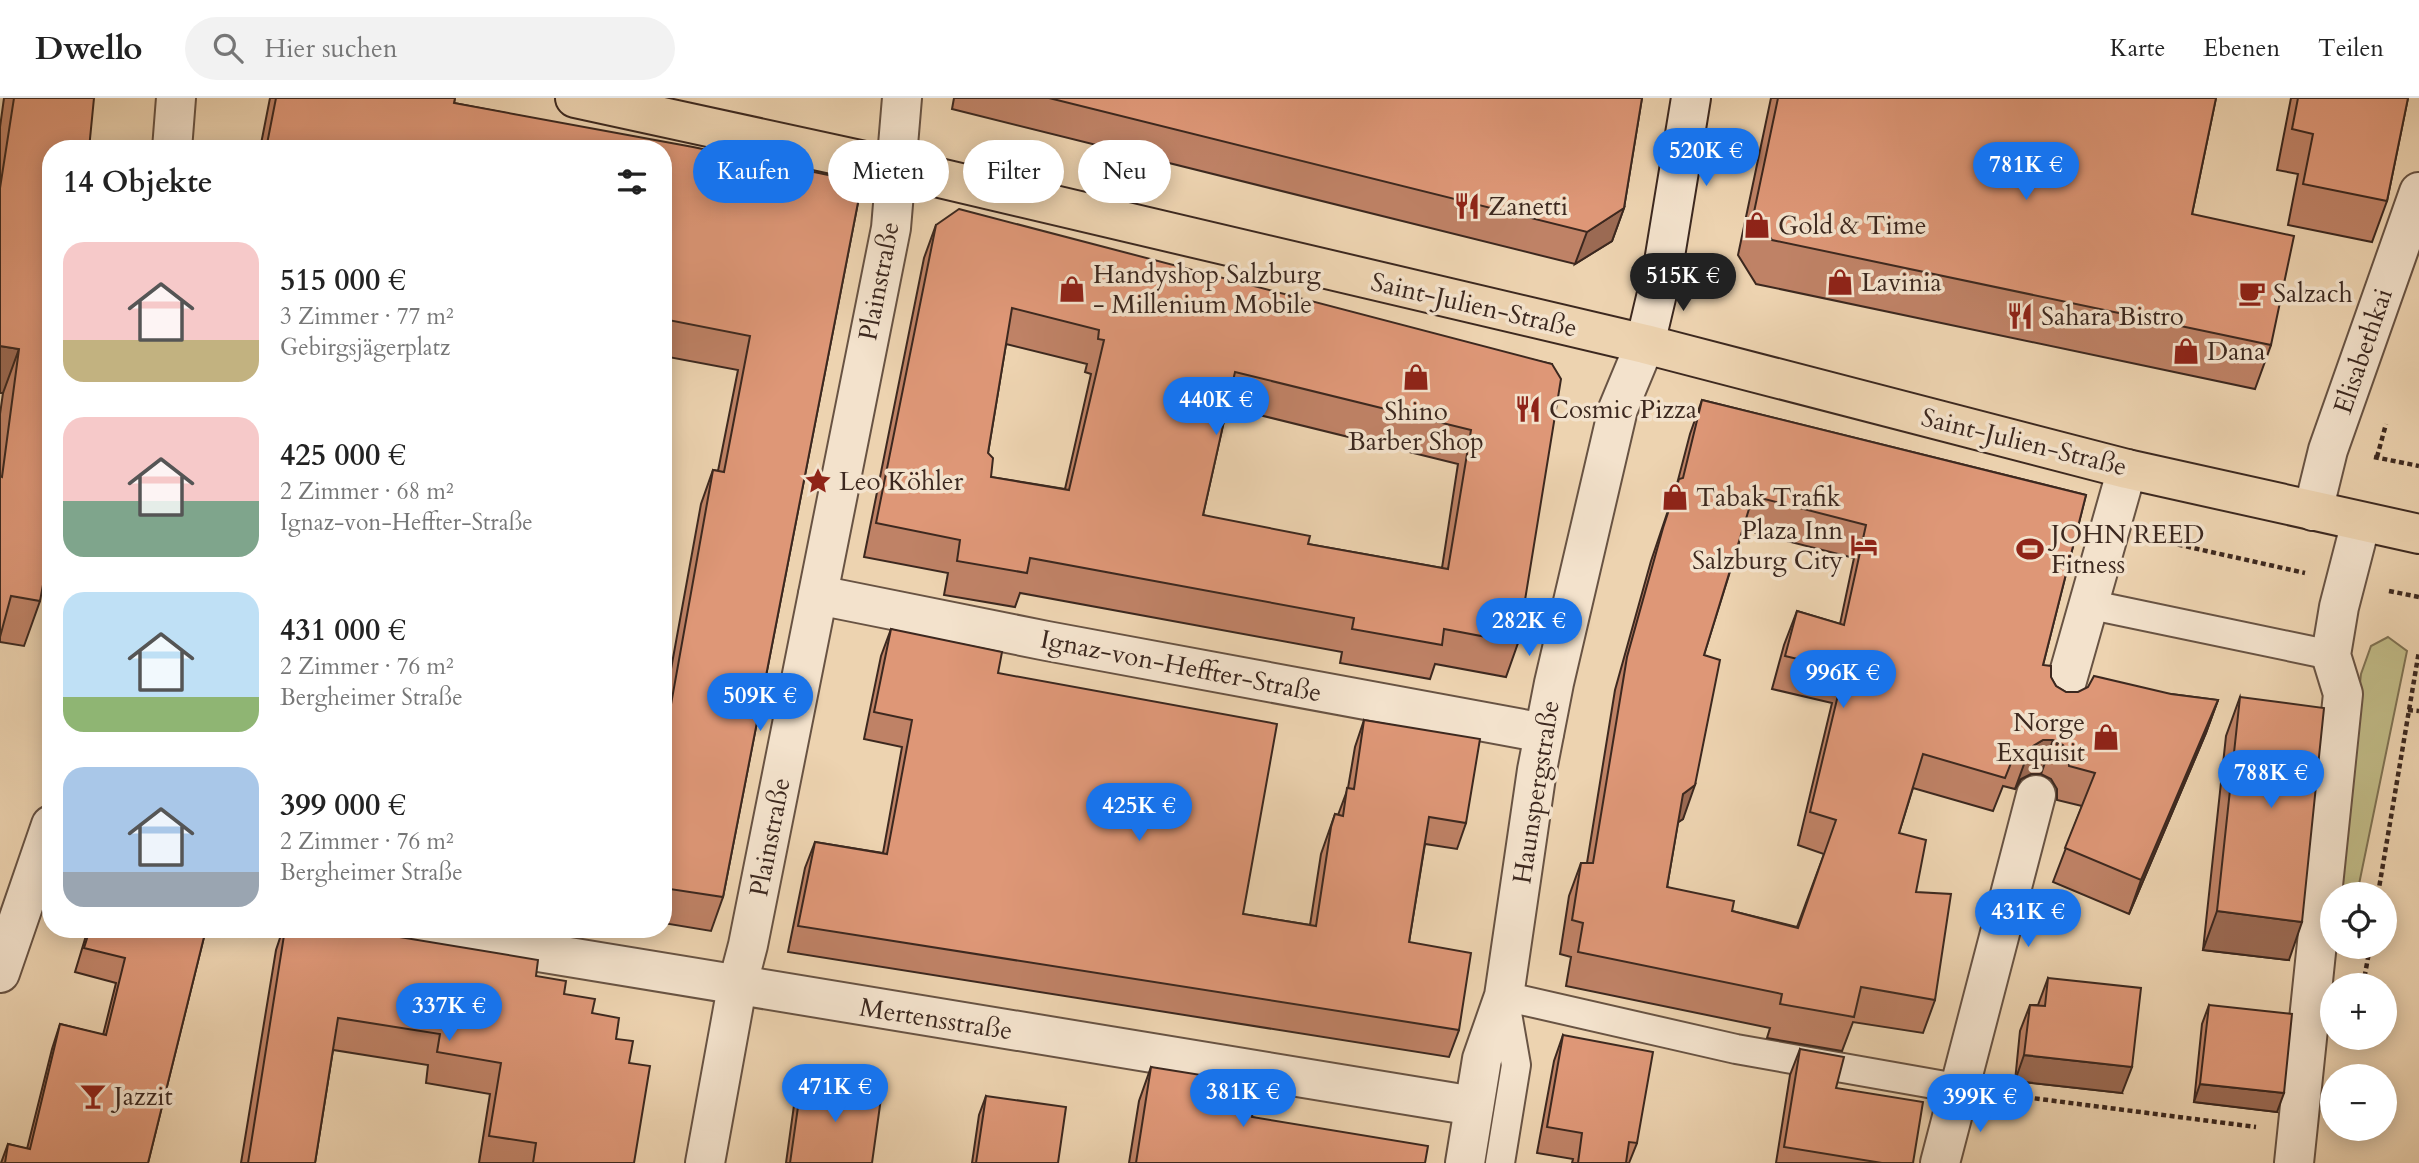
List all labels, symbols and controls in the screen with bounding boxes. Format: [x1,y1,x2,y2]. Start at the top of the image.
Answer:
search box [185,17,675,80]
text: Dwello [35,26,143,71]
icon: search [209,29,247,67]
text: Hier suchen [265,31,398,66]
text: Karte [2110,32,2165,65]
text: Ebenen [2203,32,2280,65]
text: Teilen [2318,32,2384,65]
pin: 520K € [1649,129,1763,188]
text: 520K € [1669,135,1743,166]
chip: Kaufen [693,140,814,203]
chip: Mieten [828,140,949,203]
chip: Filter [963,140,1064,203]
chip: Neu [1078,140,1171,203]
pin: 781K € [1969,142,2083,202]
text: 781K € [1989,149,2063,180]
text: 14 Objekte [63,162,213,203]
icon: filters [613,163,651,201]
place label: Zanetti [1488,189,1568,224]
restaurant icon: Zanetti [1452,191,1482,221]
place label: Gold & Time [1778,208,1927,243]
shop icon: Gold & Time [1742,210,1772,240]
street label: Plainstraße [850,219,908,343]
pin: 515K € [1626,254,1740,313]
place label: Handyshop Salzburg - Millenium Mobile [1093,257,1321,322]
text: 515 000 € [280,260,406,301]
text: 515K € [1646,260,1720,291]
street label: Saint-Julien-Straße [1367,264,1581,346]
place label: Lavinia [1861,265,1942,300]
shop icon: Lavinia [1825,267,1855,297]
icon: home [119,270,203,354]
shop icon: Handyshop Salzburg - Millenium Mobile [1057,274,1087,304]
place label: Salzach [2273,276,2353,311]
cafe icon: Salzach [2237,278,2267,308]
street label: Elisabethkai [2325,284,2401,418]
place label: Sahara Bistro [2041,299,2184,334]
text: 3 Zimmer · 77 m² [280,301,454,332]
restaurant icon: Sahara Bistro [2005,301,2035,331]
text: Gebirgsjägerplatz [280,332,450,363]
place label: Dana [2207,334,2265,369]
shop icon: Dana [2171,336,2201,366]
shop icon: Shino Barber Shop [1401,362,1431,392]
pin: 440K € [1159,378,1273,437]
text: 440K € [1179,384,1253,415]
place label: Cosmic Pizza [1549,392,1697,427]
place label: Shino Barber Shop [1348,394,1484,459]
restaurant icon: Cosmic Pizza [1513,394,1543,424]
street label: Saint-Julien-Straße [1918,400,2130,484]
text: 425 000 € [280,435,406,476]
icon: home [119,445,203,529]
place label: Leo Köhler [839,464,964,499]
place icon: Leo Köhler [803,466,833,496]
text: 2 Zimmer · 68 m² [280,476,454,507]
place label: Tabak Trafik [1696,480,1841,515]
shop icon: Tabak Trafik [1660,482,1690,512]
text: Ignaz-von-Heffter-Straße [280,507,533,538]
place label: Plaza Inn Salzburg City [1692,513,1843,578]
place label: JOHN REED Fitness [2047,517,2204,582]
hotel icon: Plaza Inn Salzburg City [1849,530,1879,560]
sports icon: JOHN REED Fitness [2015,534,2045,564]
pin: 282K € [1472,598,1586,658]
text: 282K € [1492,605,1566,636]
text: 431 000 € [280,610,406,651]
icon: home [119,620,203,704]
street label: Ignaz-von-Heffter-Straße [1037,622,1325,710]
pin: 996K € [1786,650,1900,710]
text: 2 Zimmer · 76 m² [280,651,454,682]
text: 996K € [1806,657,1880,688]
pin: 509K € [703,674,817,733]
text: 509K € [723,680,797,711]
text: Bergheimer Straße [280,682,463,713]
street label: Haunspergstraße [1504,698,1568,886]
place label: Norge Exquisit [1996,705,2085,770]
shop icon: Norge Exquisit [2091,722,2121,752]
pin: 788K € [2214,750,2328,810]
text: 788K € [2234,757,2308,788]
street label: Plainstraße [741,775,799,899]
pin: 425K € [1082,784,1196,843]
text: 399 000 € [280,785,406,826]
text: 425K € [1102,790,1176,821]
icon: home [119,795,203,879]
text: 2 Zimmer · 76 m² [280,826,454,857]
text: Bergheimer Straße [280,857,463,888]
map controls [2320,882,2397,1141]
button: locate [2320,882,2397,959]
pin: 431K € [1971,890,2085,949]
text: 431K € [1991,896,2065,927]
button: + [2320,973,2397,1050]
pin: 337K € [392,984,506,1043]
text: 337K € [412,990,486,1021]
street label: Mertensstraße [857,990,1015,1048]
button: − [2320,1064,2397,1141]
pin: 471K € [778,1065,892,1124]
pin: 381K € [1186,1070,1300,1129]
text: 471K € [798,1071,872,1102]
pin: 399K € [1923,1074,2037,1134]
text: 381K € [1206,1076,1280,1107]
place label: Jazzit [110,1079,173,1114]
bar icon: Jazzit [78,1081,108,1111]
text: 399K € [1943,1081,2017,1112]

